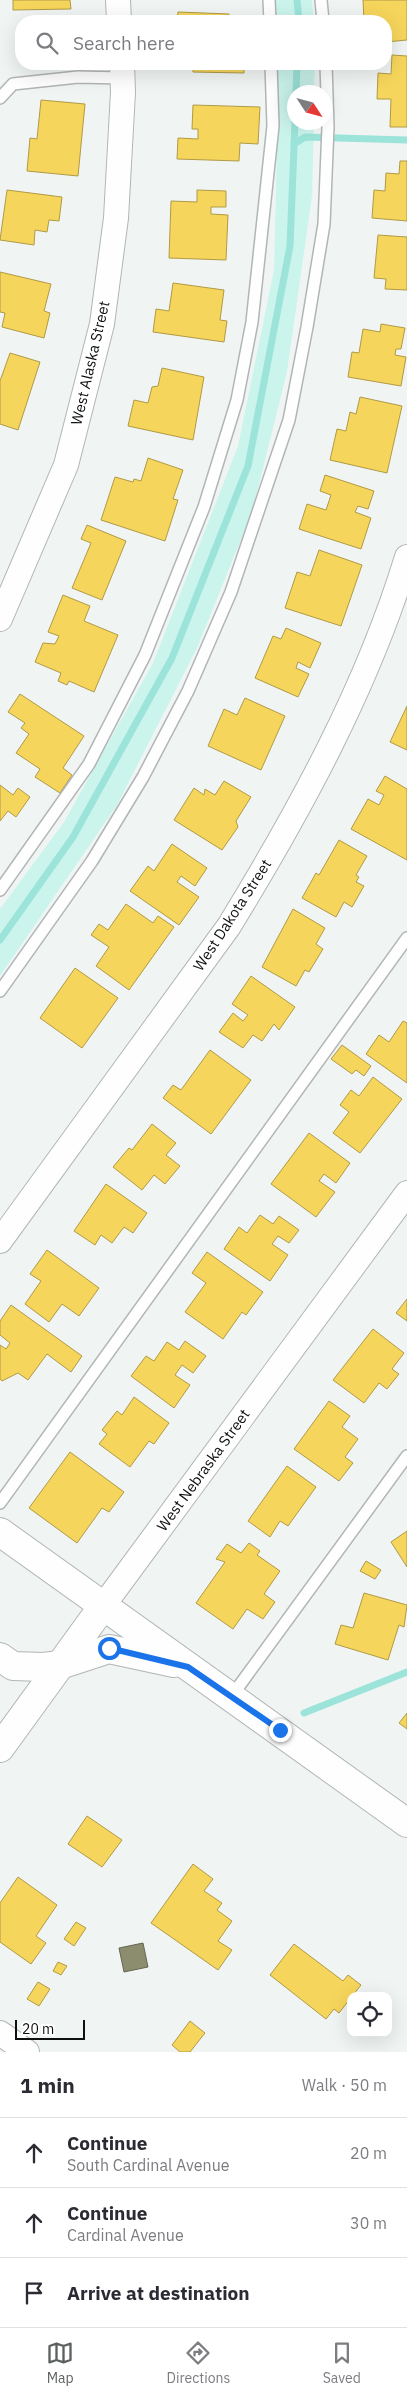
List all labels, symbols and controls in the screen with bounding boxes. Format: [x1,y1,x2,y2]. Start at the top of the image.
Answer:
search box [15,15,392,70]
icon: search [33,29,61,57]
text: Search here [73,31,175,55]
north arrow [287,85,332,130]
street label: West Alaska Street [66,299,114,427]
street label: West Dakota Street [189,856,275,974]
street label: West Nebraska Street [152,1405,254,1535]
route start [98,1637,121,1660]
route end [269,1719,292,1742]
map controls [347,1992,392,2037]
button: locate [347,1992,392,2037]
scale bar [15,2017,85,2040]
text: 20 m [22,2020,54,2038]
text: 1 min [20,2071,75,2099]
text: Walk · 50 m [302,2075,387,2095]
text: Continue [67,2131,147,2155]
icon: ahead [20,2139,48,2167]
text: 20 m [350,2143,387,2163]
text: South Cardinal Avenue [67,2155,230,2175]
text: Continue [67,2201,147,2225]
icon: ahead [20,2209,48,2237]
text: 30 m [350,2213,387,2233]
text: Cardinal Avenue [67,2225,184,2245]
icon: arrive [20,2279,48,2307]
text: Arrive at destination [67,2281,250,2305]
tab: Map [46,2339,74,2387]
tab: Directions [167,2339,230,2387]
tab: Saved [323,2339,361,2387]

